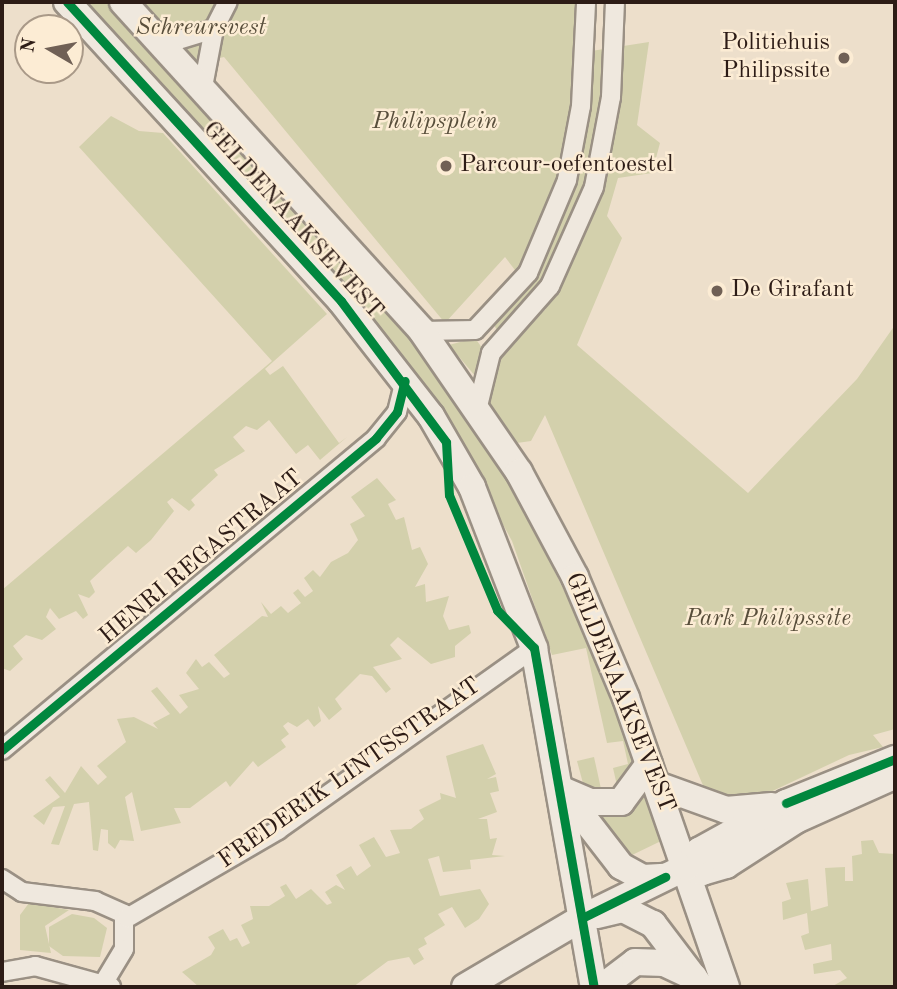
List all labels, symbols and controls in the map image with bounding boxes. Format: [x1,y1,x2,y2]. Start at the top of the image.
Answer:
north arrow [14,14,84,84]
park label: Schreursvest [136,15,266,43]
place label: Politiehuis Philipssite [721,30,830,86]
text: N [19,37,40,54]
marker: Politiehuis Philipssite [836,50,852,66]
park label: Philipsplein [372,109,498,137]
street label: GELDENAAKSEVEST [196,116,388,326]
place label: Parcour-oefentoestel [460,152,673,180]
marker: Parcour-oefentoestel [438,158,454,174]
place label: De Girafant [731,277,854,305]
marker: De Girafant [709,283,725,299]
street label: HENRI REGASTRAAT [94,464,310,652]
street label: GELDENAAKSEVEST [558,569,680,817]
park label: Park Philipssite [685,606,851,634]
street label: FREDERIK LINTSSTRAAT [213,672,487,876]

